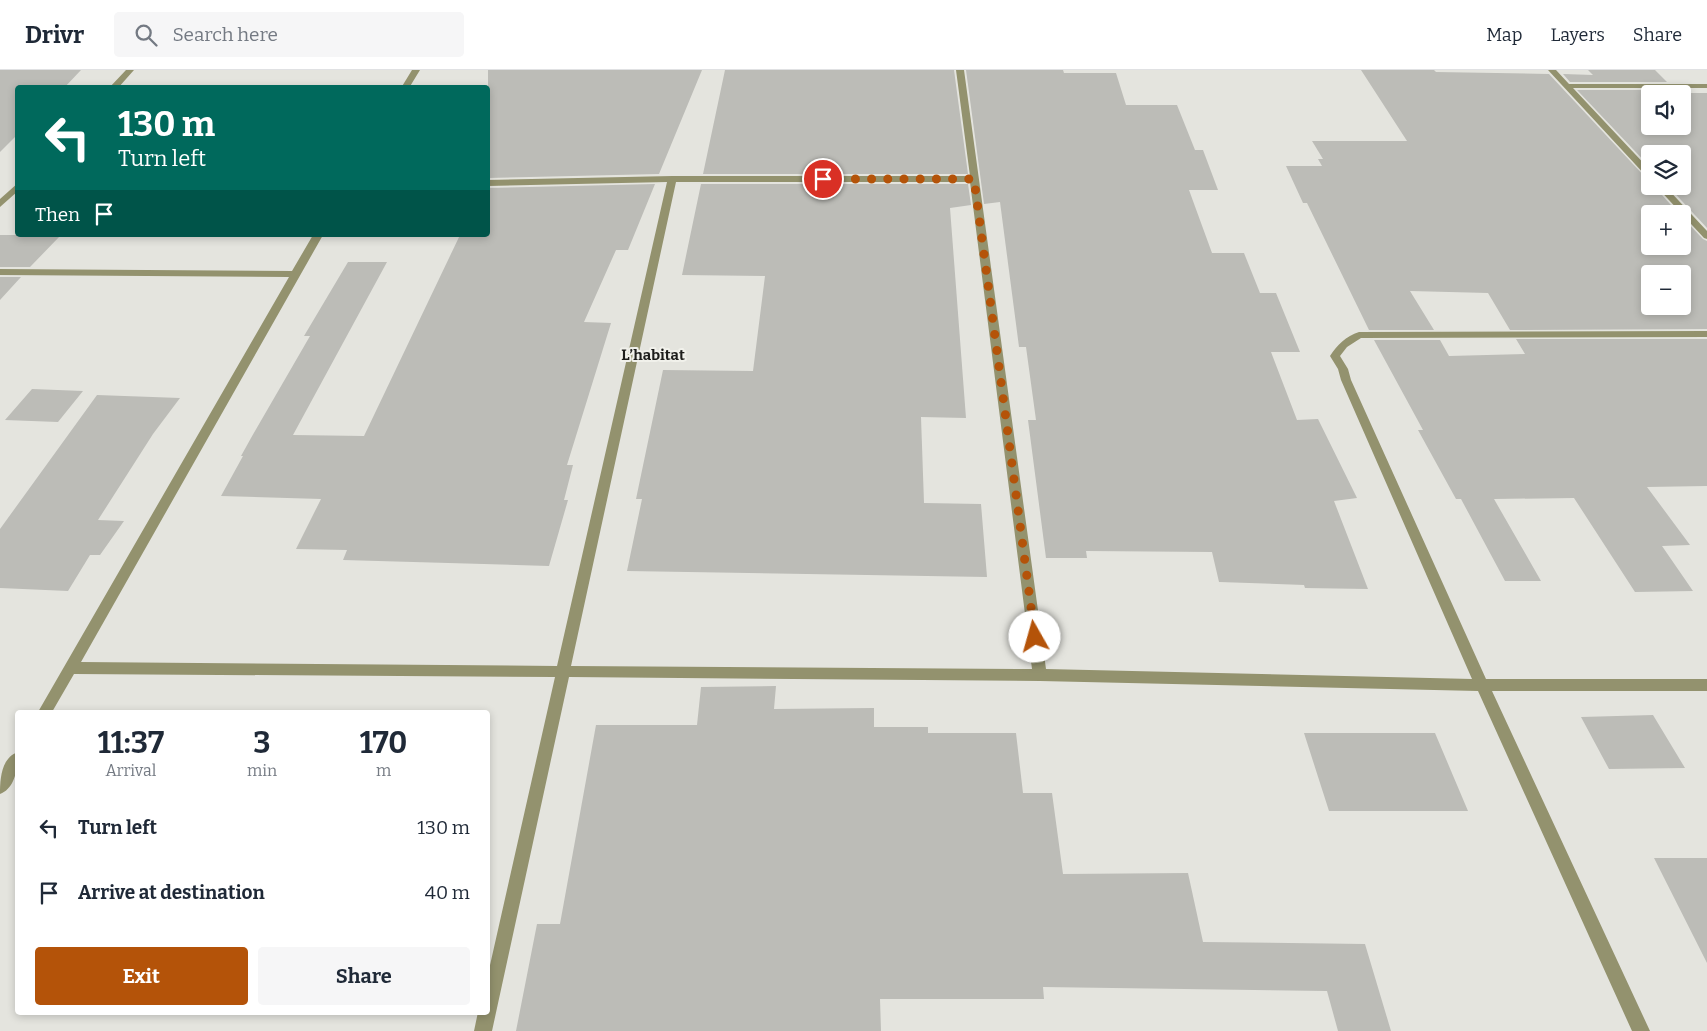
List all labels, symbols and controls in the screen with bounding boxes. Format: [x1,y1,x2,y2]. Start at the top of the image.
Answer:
search box [114,12,464,57]
text: Drivr [25,21,84,49]
icon: search [132,21,160,49]
text: Search here [172,23,278,46]
text: Map [1486,24,1522,46]
text: Layers [1550,24,1605,46]
text: Share [1633,24,1682,46]
map controls [1641,85,1691,315]
button: sound [1641,85,1691,135]
text: 130 m [118,103,215,145]
icon: left [35,105,100,170]
text: Turn left [118,145,206,172]
button: layers [1641,145,1691,195]
pin [802,158,844,200]
icon: arrive [809,165,837,193]
icon: arrive [90,200,118,228]
text: Then [35,203,80,226]
button: + [1641,205,1691,255]
button: − [1641,265,1691,315]
district label: L’habitat [621,346,685,364]
position arrow [1008,610,1060,662]
text: 11:37 [98,725,164,761]
text: 3 [253,725,271,761]
text: 170 [360,725,407,761]
text: Arrival [106,761,156,780]
text: min [247,761,277,780]
text: m [376,761,391,780]
icon: left [35,814,63,842]
text: Turn left [78,816,157,839]
text: 130 m [417,816,470,839]
icon: arrive [35,879,63,907]
text: Arrive at destination [78,881,265,904]
text: 40 m [425,881,470,904]
button: Exit [35,947,248,1005]
button: Share [258,947,470,1005]

